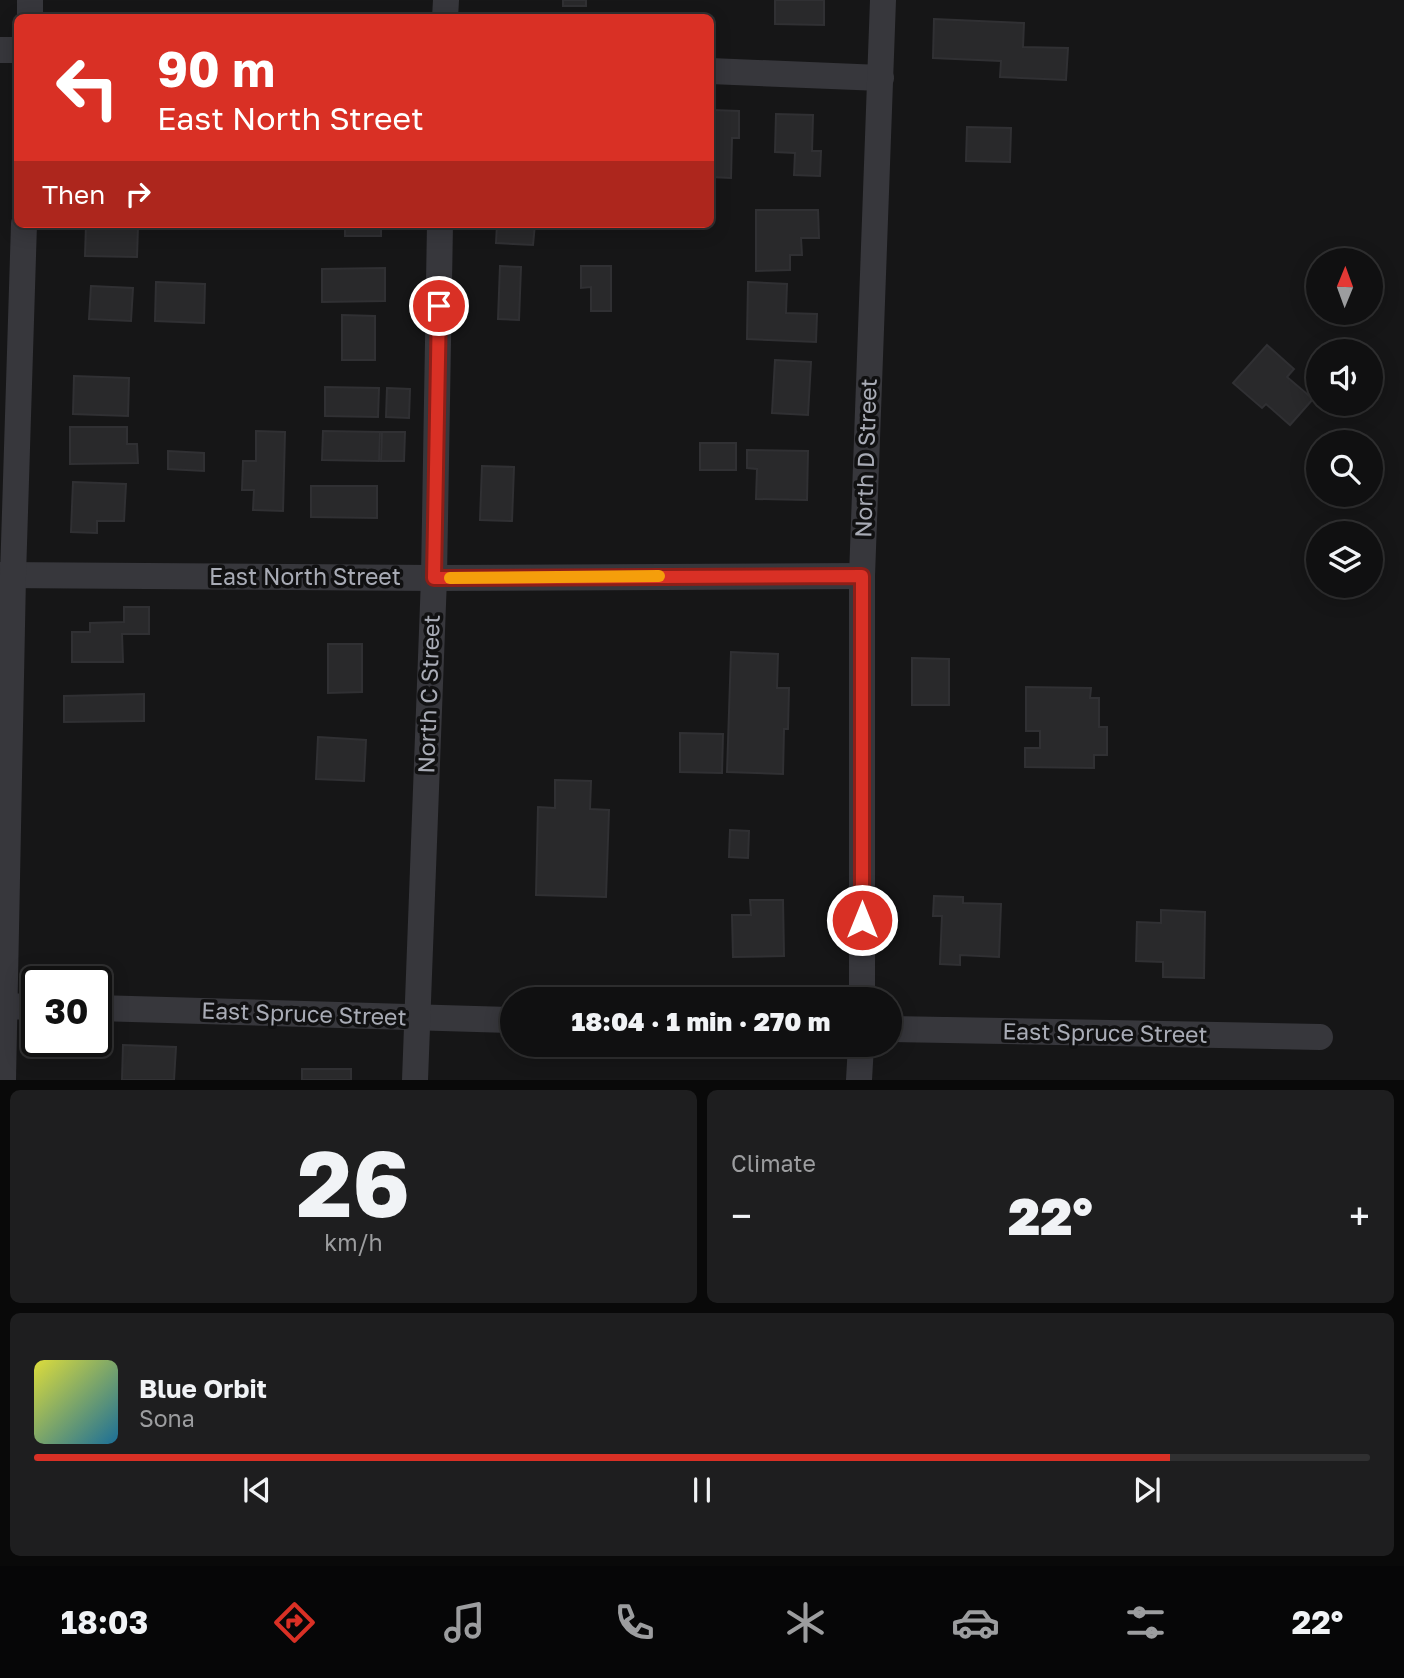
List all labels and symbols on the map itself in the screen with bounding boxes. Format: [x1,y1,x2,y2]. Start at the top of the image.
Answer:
north arrow [1306,248,1382,326]
pin [409,276,469,336]
street label: North D Street [848,378,882,538]
street label: East North Street [209,562,401,590]
street label: North C Street [411,614,445,774]
position arrow [825,883,899,957]
speed limit sign: 30 [21,966,112,1057]
street label: East Spruce Street [201,995,407,1031]
street label: East Spruce Street [1002,1016,1208,1048]

